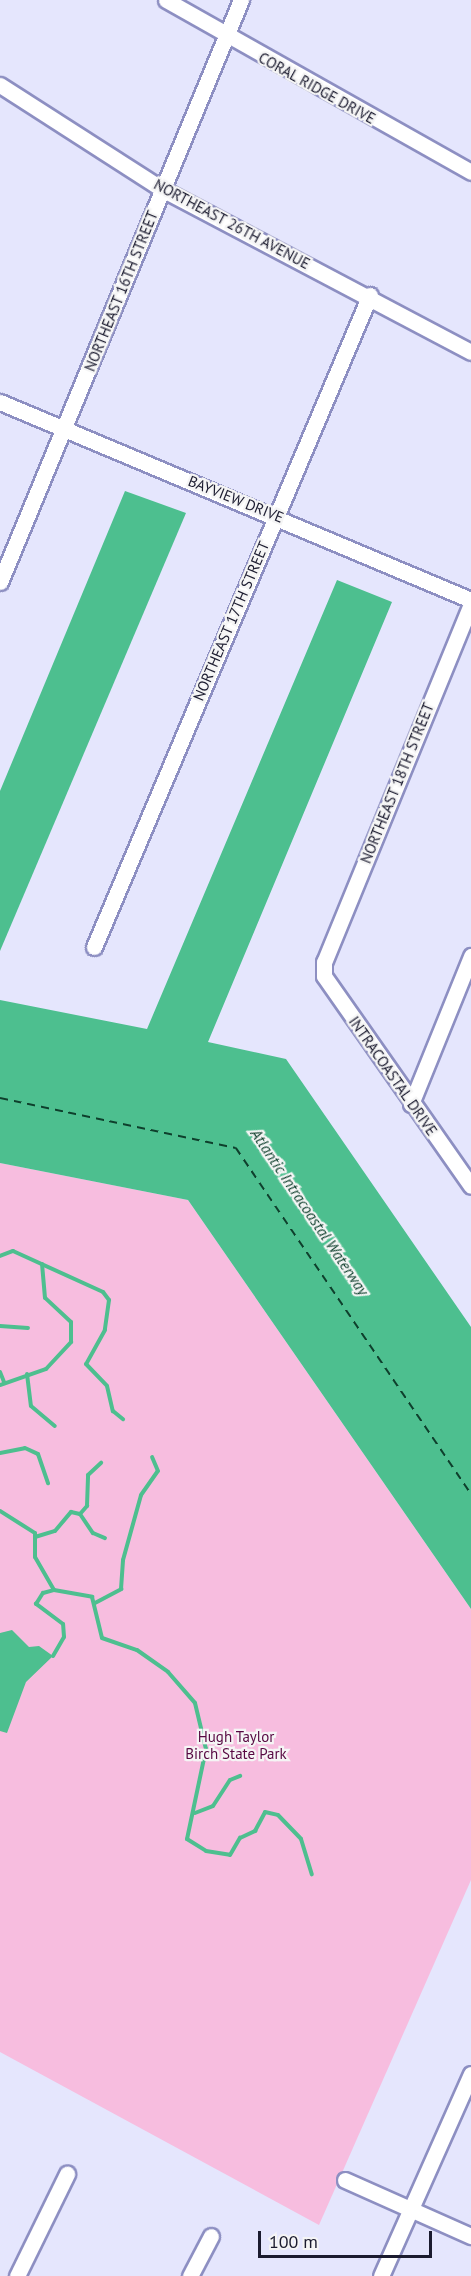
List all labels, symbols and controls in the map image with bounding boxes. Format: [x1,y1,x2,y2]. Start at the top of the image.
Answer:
street label: CORAL RIDGE DRIVE [255,48,379,128]
street label: NORTHEAST 26TH AVENUE [150,175,314,273]
street label: NORTHEAST 16TH STREET [80,208,162,374]
street label: BAYVIEW DRIVE [185,472,287,526]
street label: NORTHEAST 17TH STREET [189,538,273,704]
street label: NORTHEAST 18TH STREET [356,700,438,866]
street label: INTRACOASTAL DRIVE [345,1013,441,1139]
water label: Atlantic Intracoastal Waterway [247,1124,373,1300]
park label: Hugh Taylor Birch State Park [185,1727,287,1762]
scale bar [261,2219,435,2257]
text: 100 m [269,2230,318,2253]

